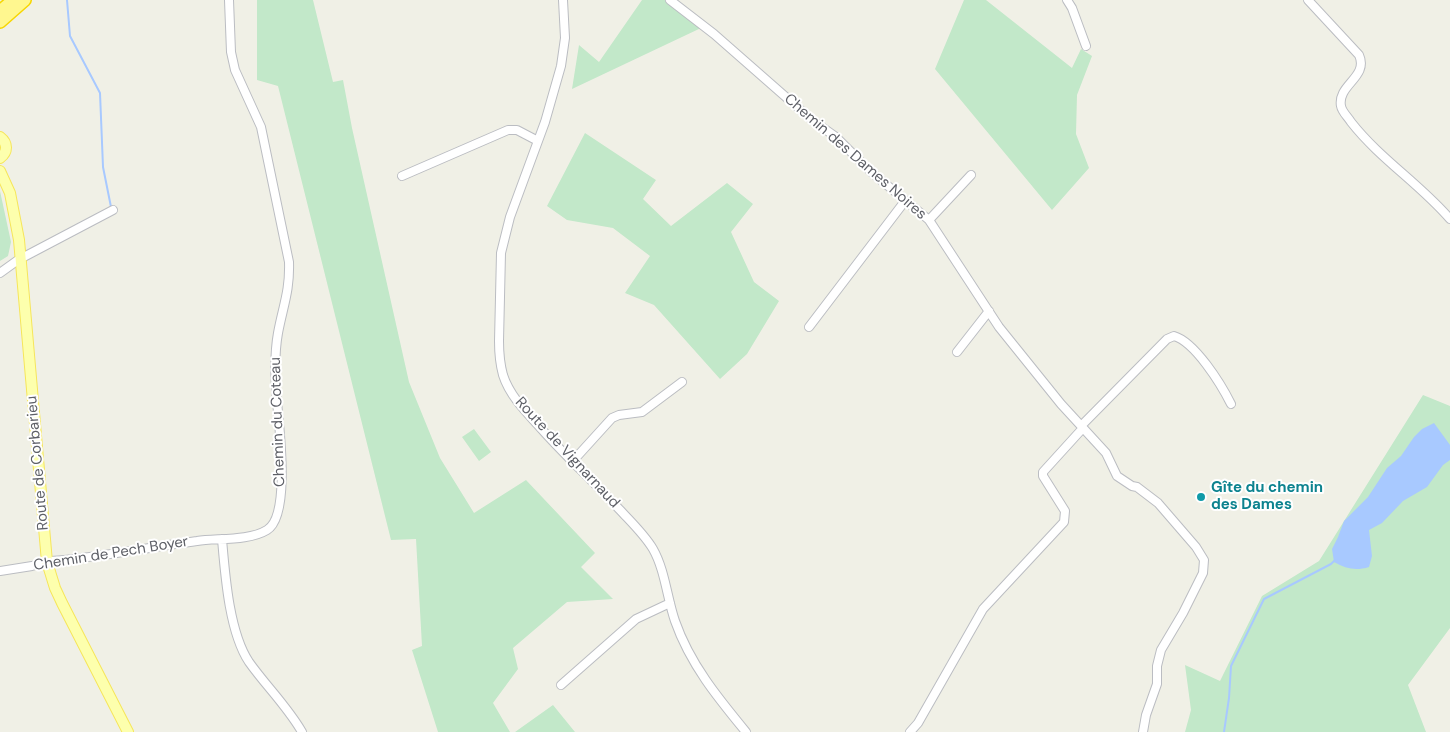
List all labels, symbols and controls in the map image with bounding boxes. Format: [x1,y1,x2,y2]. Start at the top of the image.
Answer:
street label: Chemin des Dames Noires [780,90,930,224]
street label: Chemin du Coteau [267,357,289,487]
street label: Route de Vignarnaud [511,394,623,512]
street label: Route de Corbarieu [23,395,53,531]
place label: Gîte du chemin des Dames [1211,479,1323,514]
marker: Gîte du chemin des Dames [1195,491,1207,503]
street label: Chemin de Pech Boyer [32,533,190,575]

